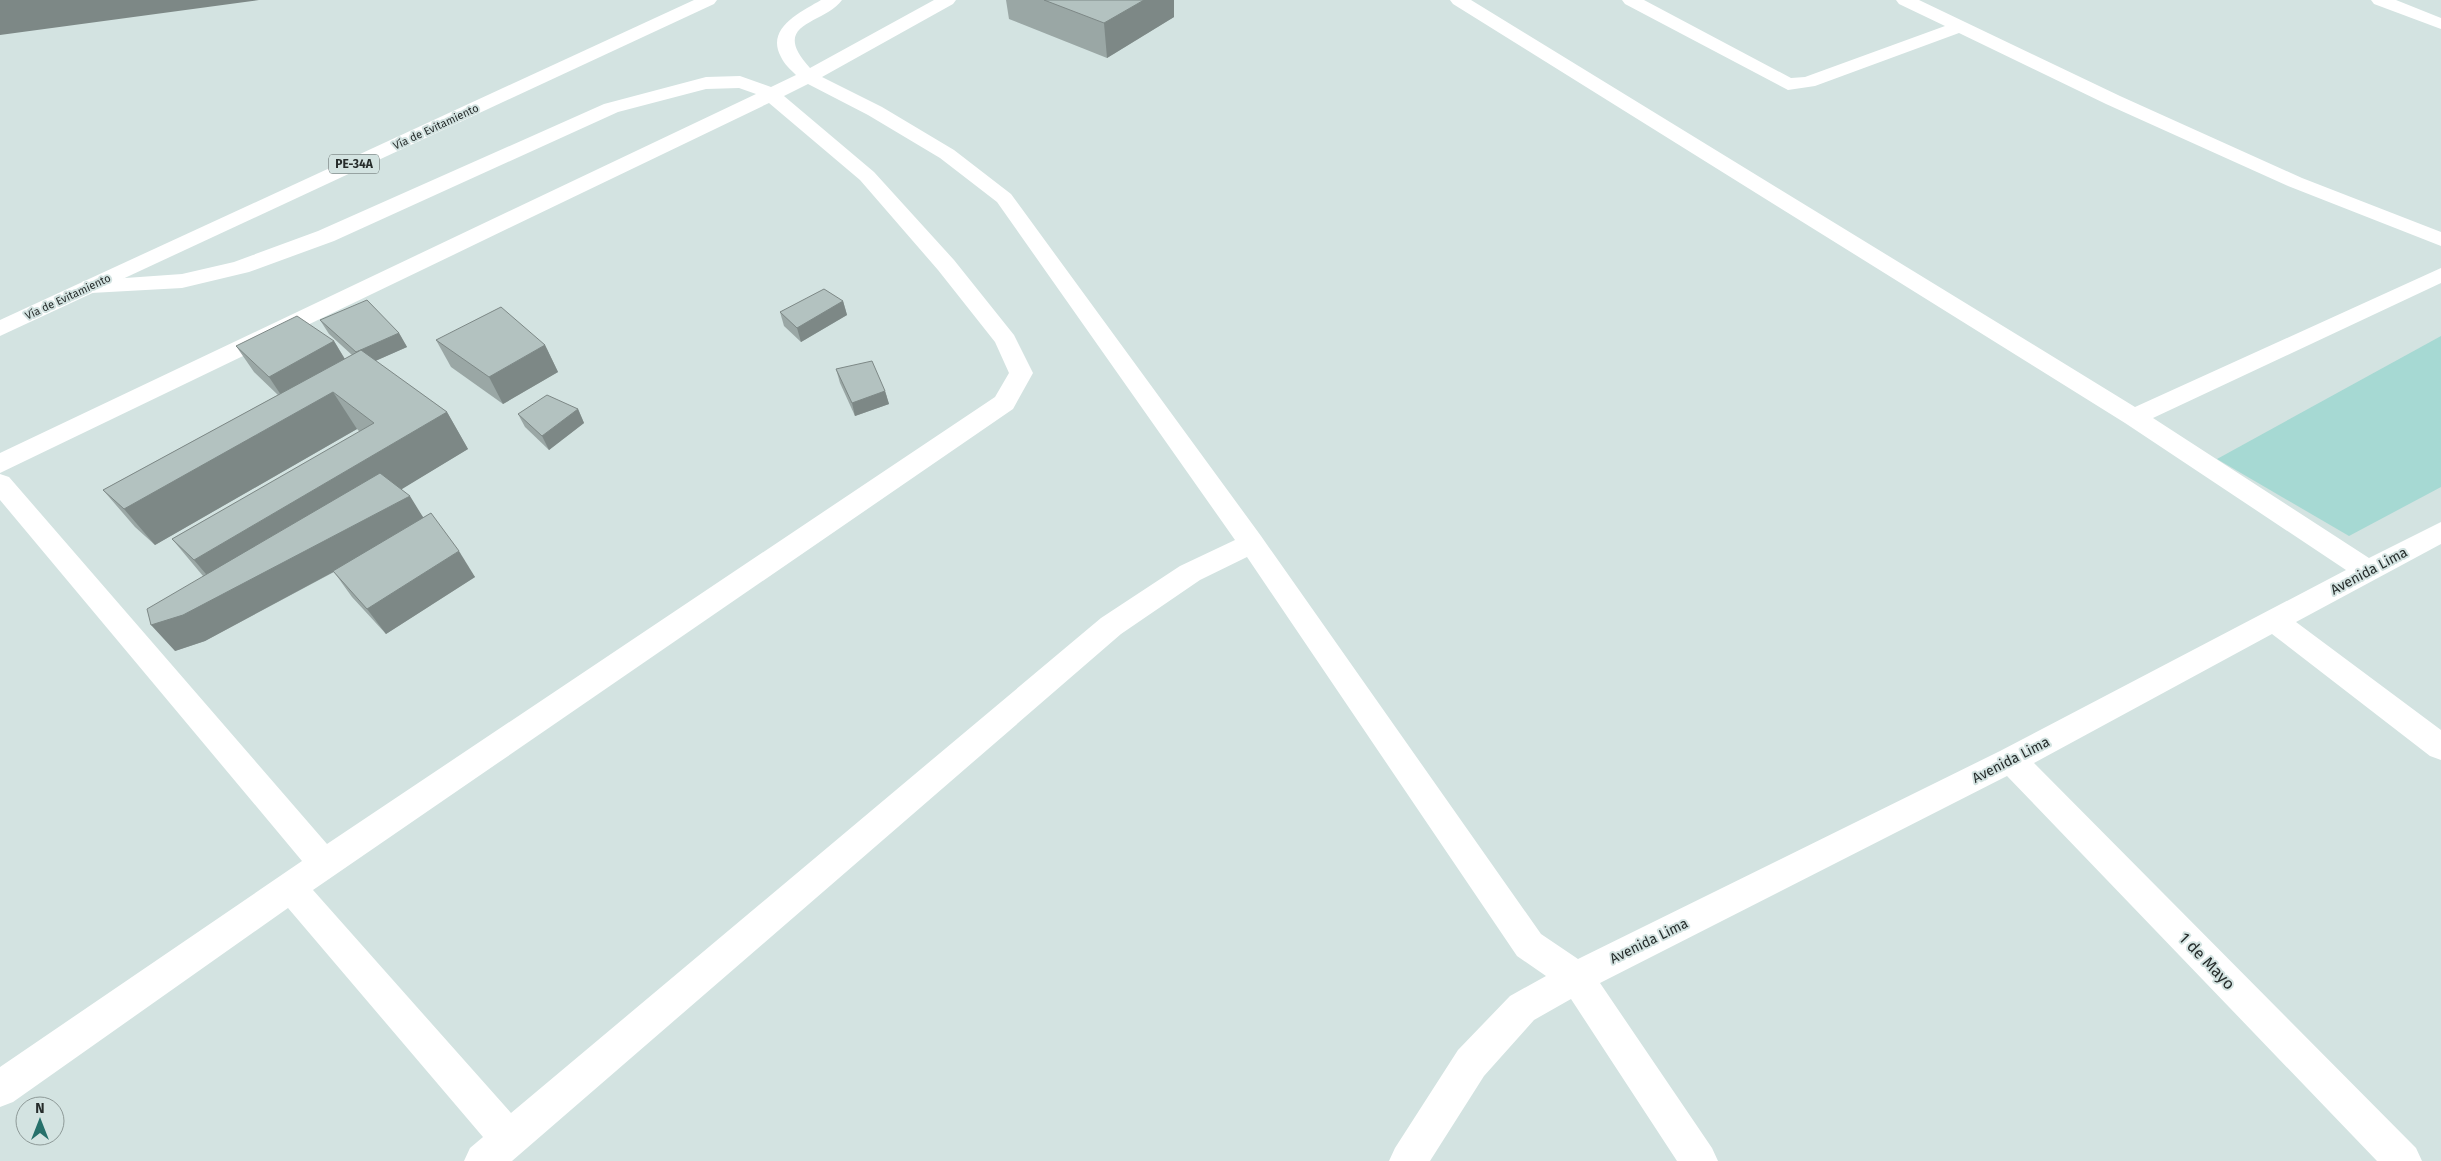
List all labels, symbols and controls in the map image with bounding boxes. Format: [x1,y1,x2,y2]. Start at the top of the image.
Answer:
street label: Vía de Evitamiento [391,101,481,153]
road number: PE-34A [329,154,379,173]
street label: Vía de Evitamiento [23,271,113,323]
street label: Avenida Lima [2328,544,2410,598]
street label: Avenida Lima [1969,733,2053,787]
street label: Avenida Lima [1607,915,1691,967]
street label: 1 de Mayo [2175,929,2239,993]
north arrow [15,1096,65,1146]
text: N [35,1100,45,1117]

